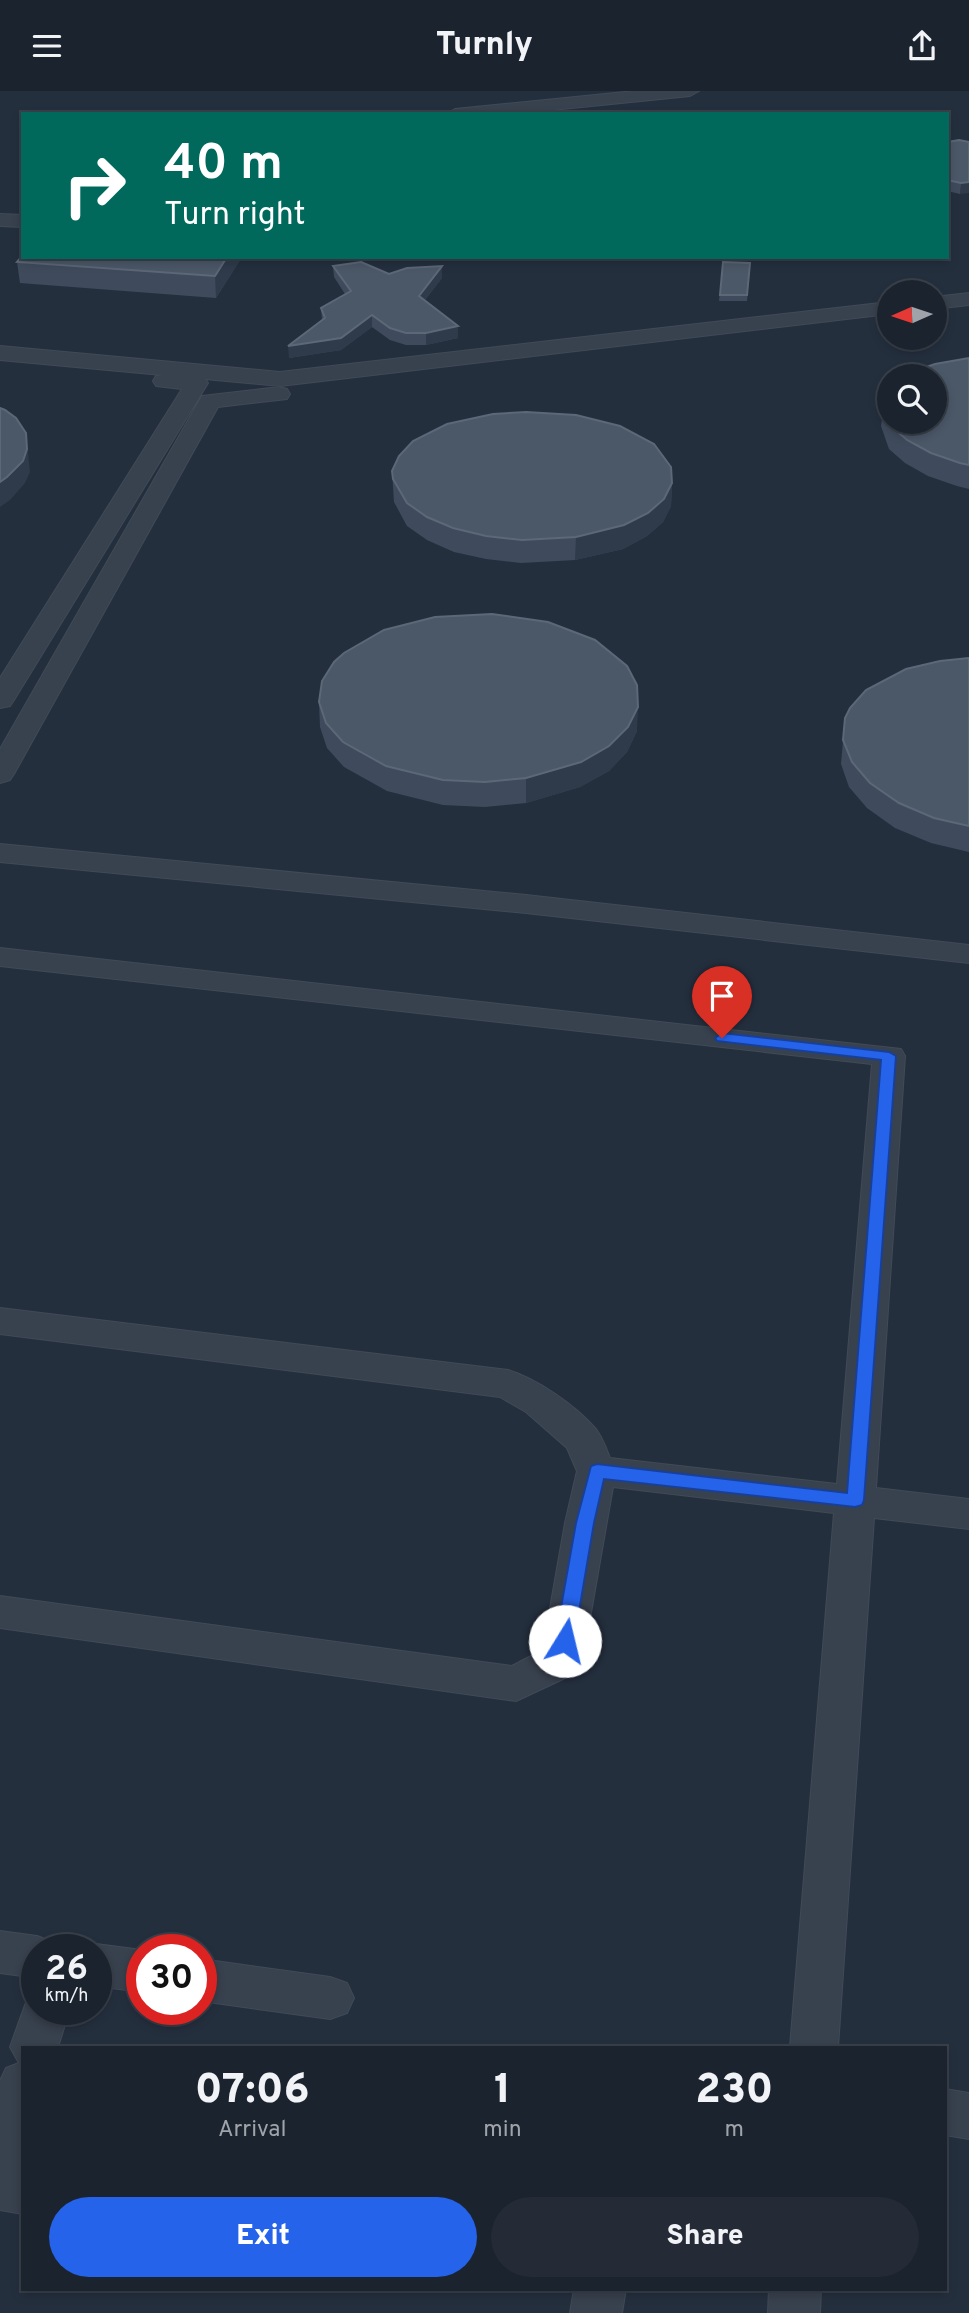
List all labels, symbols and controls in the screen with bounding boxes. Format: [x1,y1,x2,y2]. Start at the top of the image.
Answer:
text: Turnly [436,26,533,66]
icon: menu [28,27,66,65]
icon: share [903,27,941,65]
text: 40 m [164,135,283,197]
icon: right [49,140,140,231]
text: Turn right [164,196,306,236]
north arrow [877,280,947,350]
map controls [877,280,947,434]
button: search [877,364,947,434]
pin [692,966,752,1038]
icon: arrive [703,977,741,1015]
position arrow [528,1604,602,1678]
speed limit sign: 30 [126,1934,217,2025]
text: 26 [45,1948,88,1992]
text: km/h [45,1985,88,2008]
text: 07:06 [195,2065,310,2118]
text: 1 [494,2065,511,2118]
text: 230 [695,2065,773,2118]
text: Arrival [218,2116,286,2145]
text: min [483,2116,522,2145]
text: m [725,2116,744,2145]
button: Exit [49,2197,477,2277]
button: Share [491,2197,919,2277]

